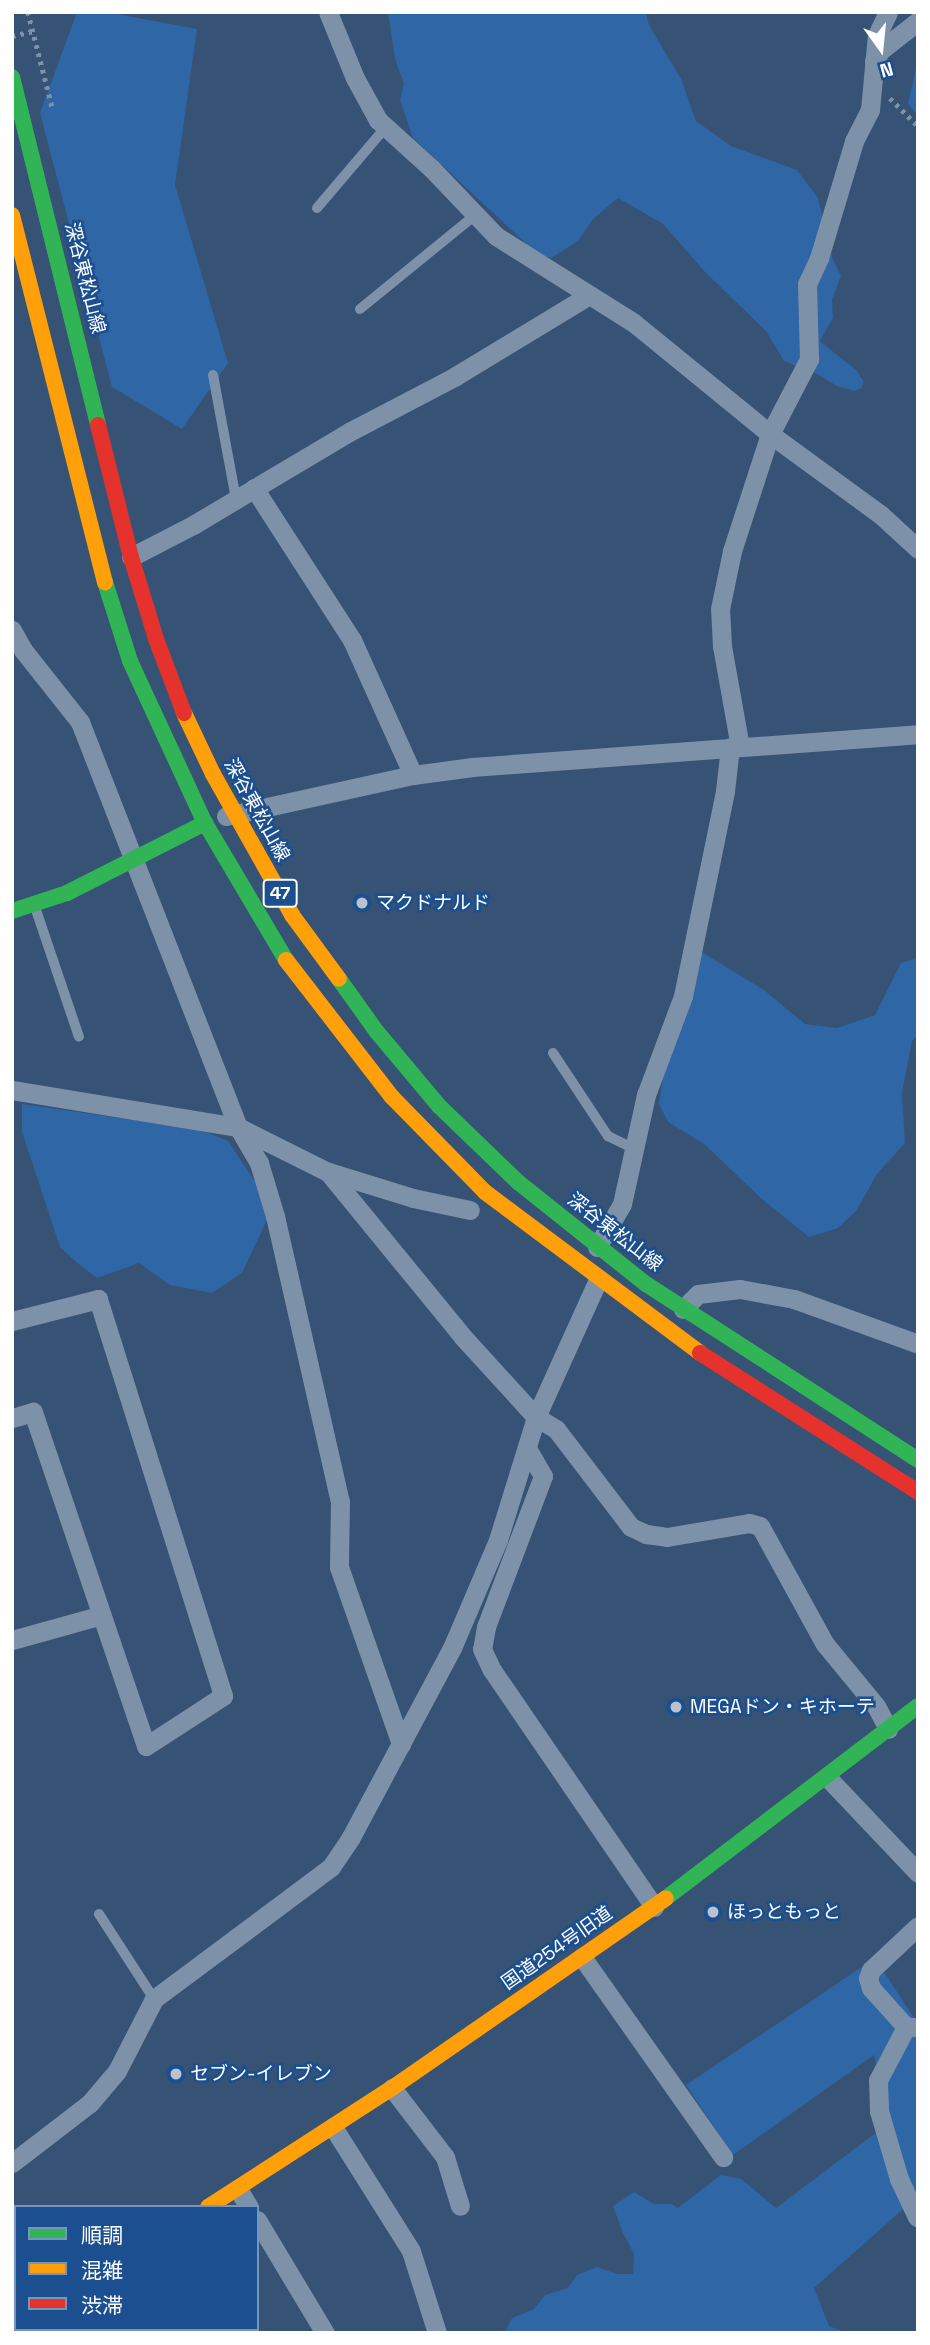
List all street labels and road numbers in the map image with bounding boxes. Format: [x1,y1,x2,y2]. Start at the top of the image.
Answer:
street label: 深谷東松山線 [60,220,110,336]
street label: 深谷東松山線 [219,755,295,865]
road number: 47 [262,878,298,908]
street label: 深谷東松山線 [563,1188,667,1276]
street label: 国道254号旧道 [497,1901,617,1995]

